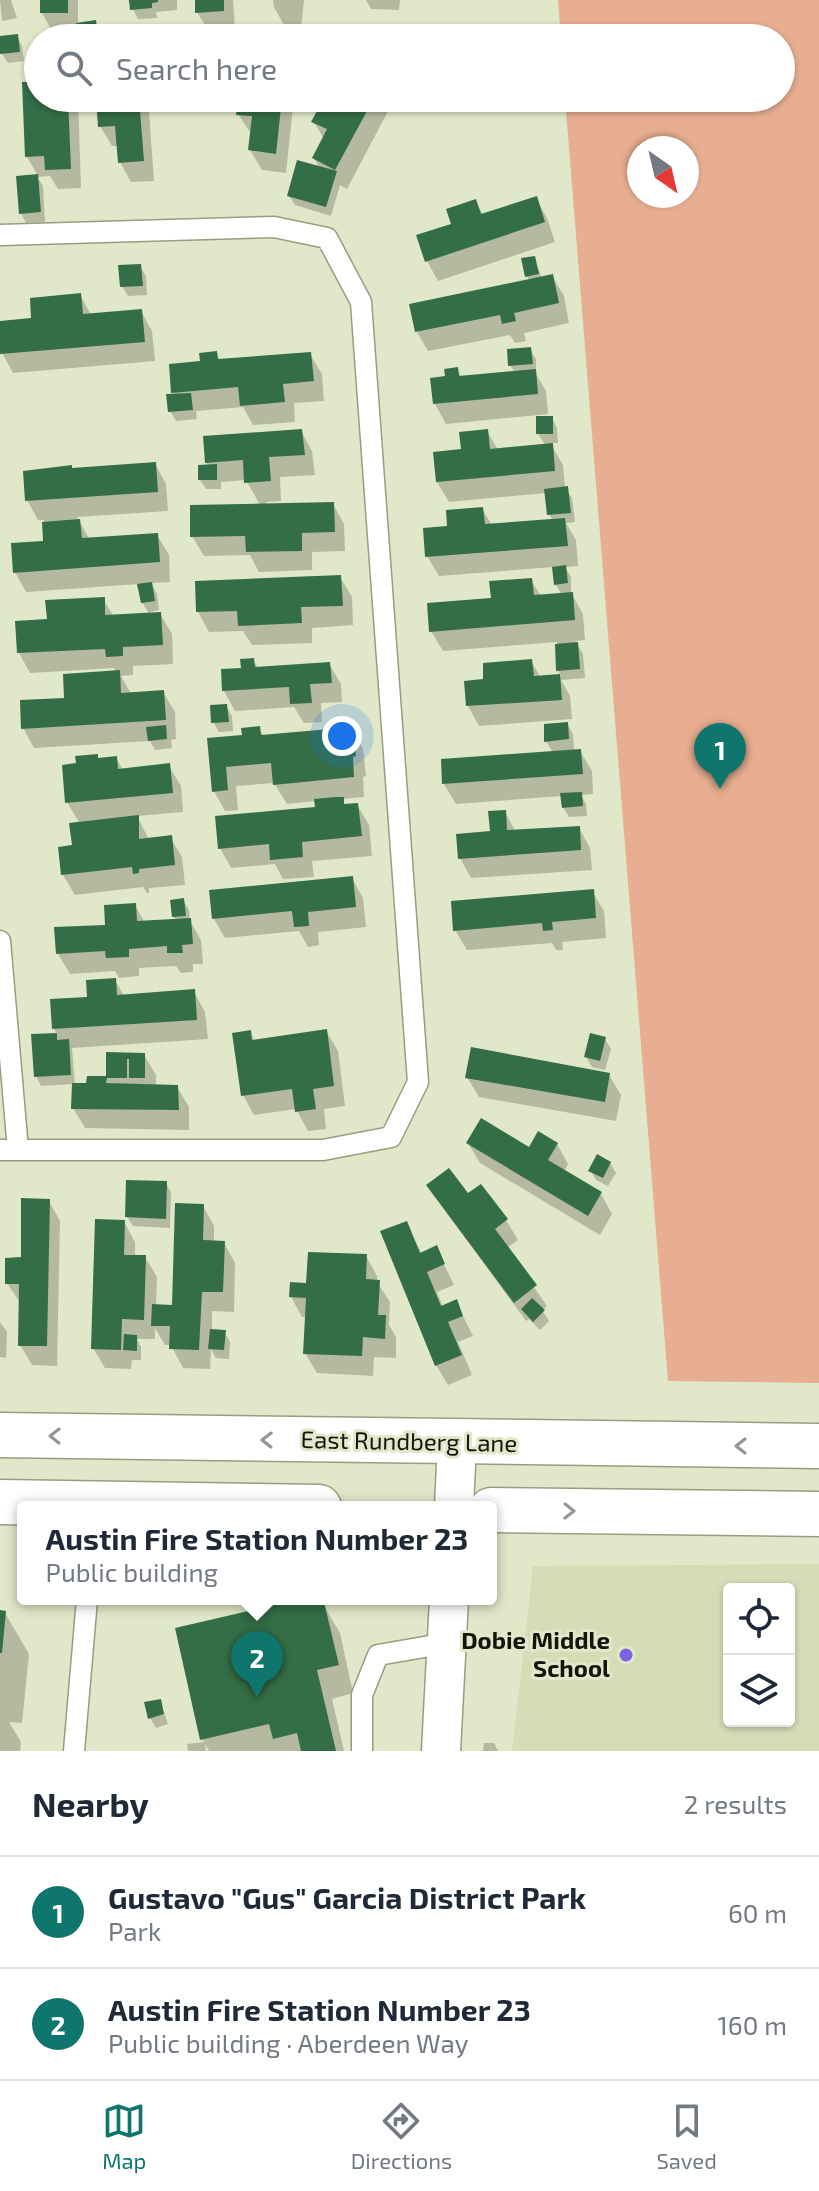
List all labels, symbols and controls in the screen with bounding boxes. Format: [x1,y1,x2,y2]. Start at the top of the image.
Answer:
search box [24,24,795,112]
icon: search [52,46,96,90]
text: Search here [116,50,277,86]
north arrow [627,136,699,208]
your location [322,716,362,756]
pin: 1 [694,723,746,789]
street label: East Rundberg Lane [300,1424,518,1457]
one-way arrow [48,1428,61,1445]
one-way arrow [260,1431,273,1449]
one-way arrow [734,1437,747,1454]
popup [17,1501,497,1605]
one-way arrow [563,1502,576,1519]
text: Austin Fire Station Number 23 [46,1520,468,1556]
text: Public building [46,1556,218,1587]
map controls [723,1583,795,1727]
button: locate [723,1583,795,1655]
place label: Dobie Middle School [461,1625,610,1682]
pin: 2 [231,1631,283,1697]
marker: Dobie Middle School [617,1646,635,1664]
button: layers [723,1655,795,1727]
text: Nearby [32,1783,149,1824]
text: 2 results [684,1788,787,1819]
text: Gustavo "Gus" Garcia District Park [108,1879,586,1915]
text: 1 [52,1897,64,1928]
text: 60 m [728,1897,787,1928]
text: Park [108,1915,161,1946]
text: Austin Fire Station Number 23 [108,1991,531,2027]
text: 2 [50,2009,66,2040]
text: 160 m [718,2009,787,2040]
text: Public building · Aberdeen Way [108,2027,468,2058]
tab: Map [102,2099,146,2173]
tab: Directions [351,2099,452,2173]
tab: Saved [656,2099,717,2173]

